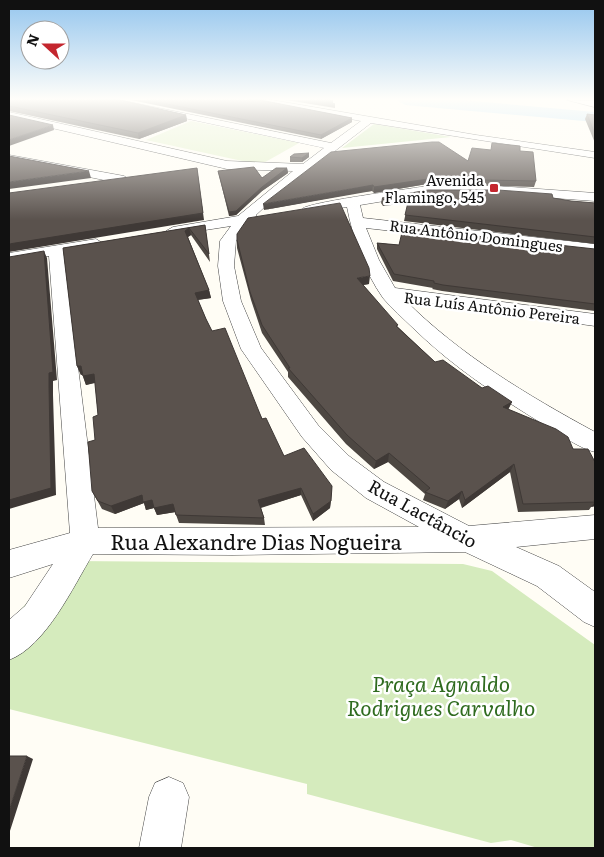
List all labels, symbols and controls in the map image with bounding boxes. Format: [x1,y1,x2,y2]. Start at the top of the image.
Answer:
north arrow [20,20,70,70]
text: N [20,31,43,49]
place label: Avenida Flamingo, 545 [385,168,485,208]
marker: Avenida Flamingo, 545 [488,182,500,194]
street label: Rua Antônio Domingues [388,213,564,257]
street label: Rua Luís Antônio Pereira [403,285,582,329]
street label: Rua Lactâncio [364,472,482,554]
street label: Rua Alexandre Dias Nogueira [110,525,402,556]
park label: Praça Agnaldo Rodrigues Carvalho [347,667,535,722]

